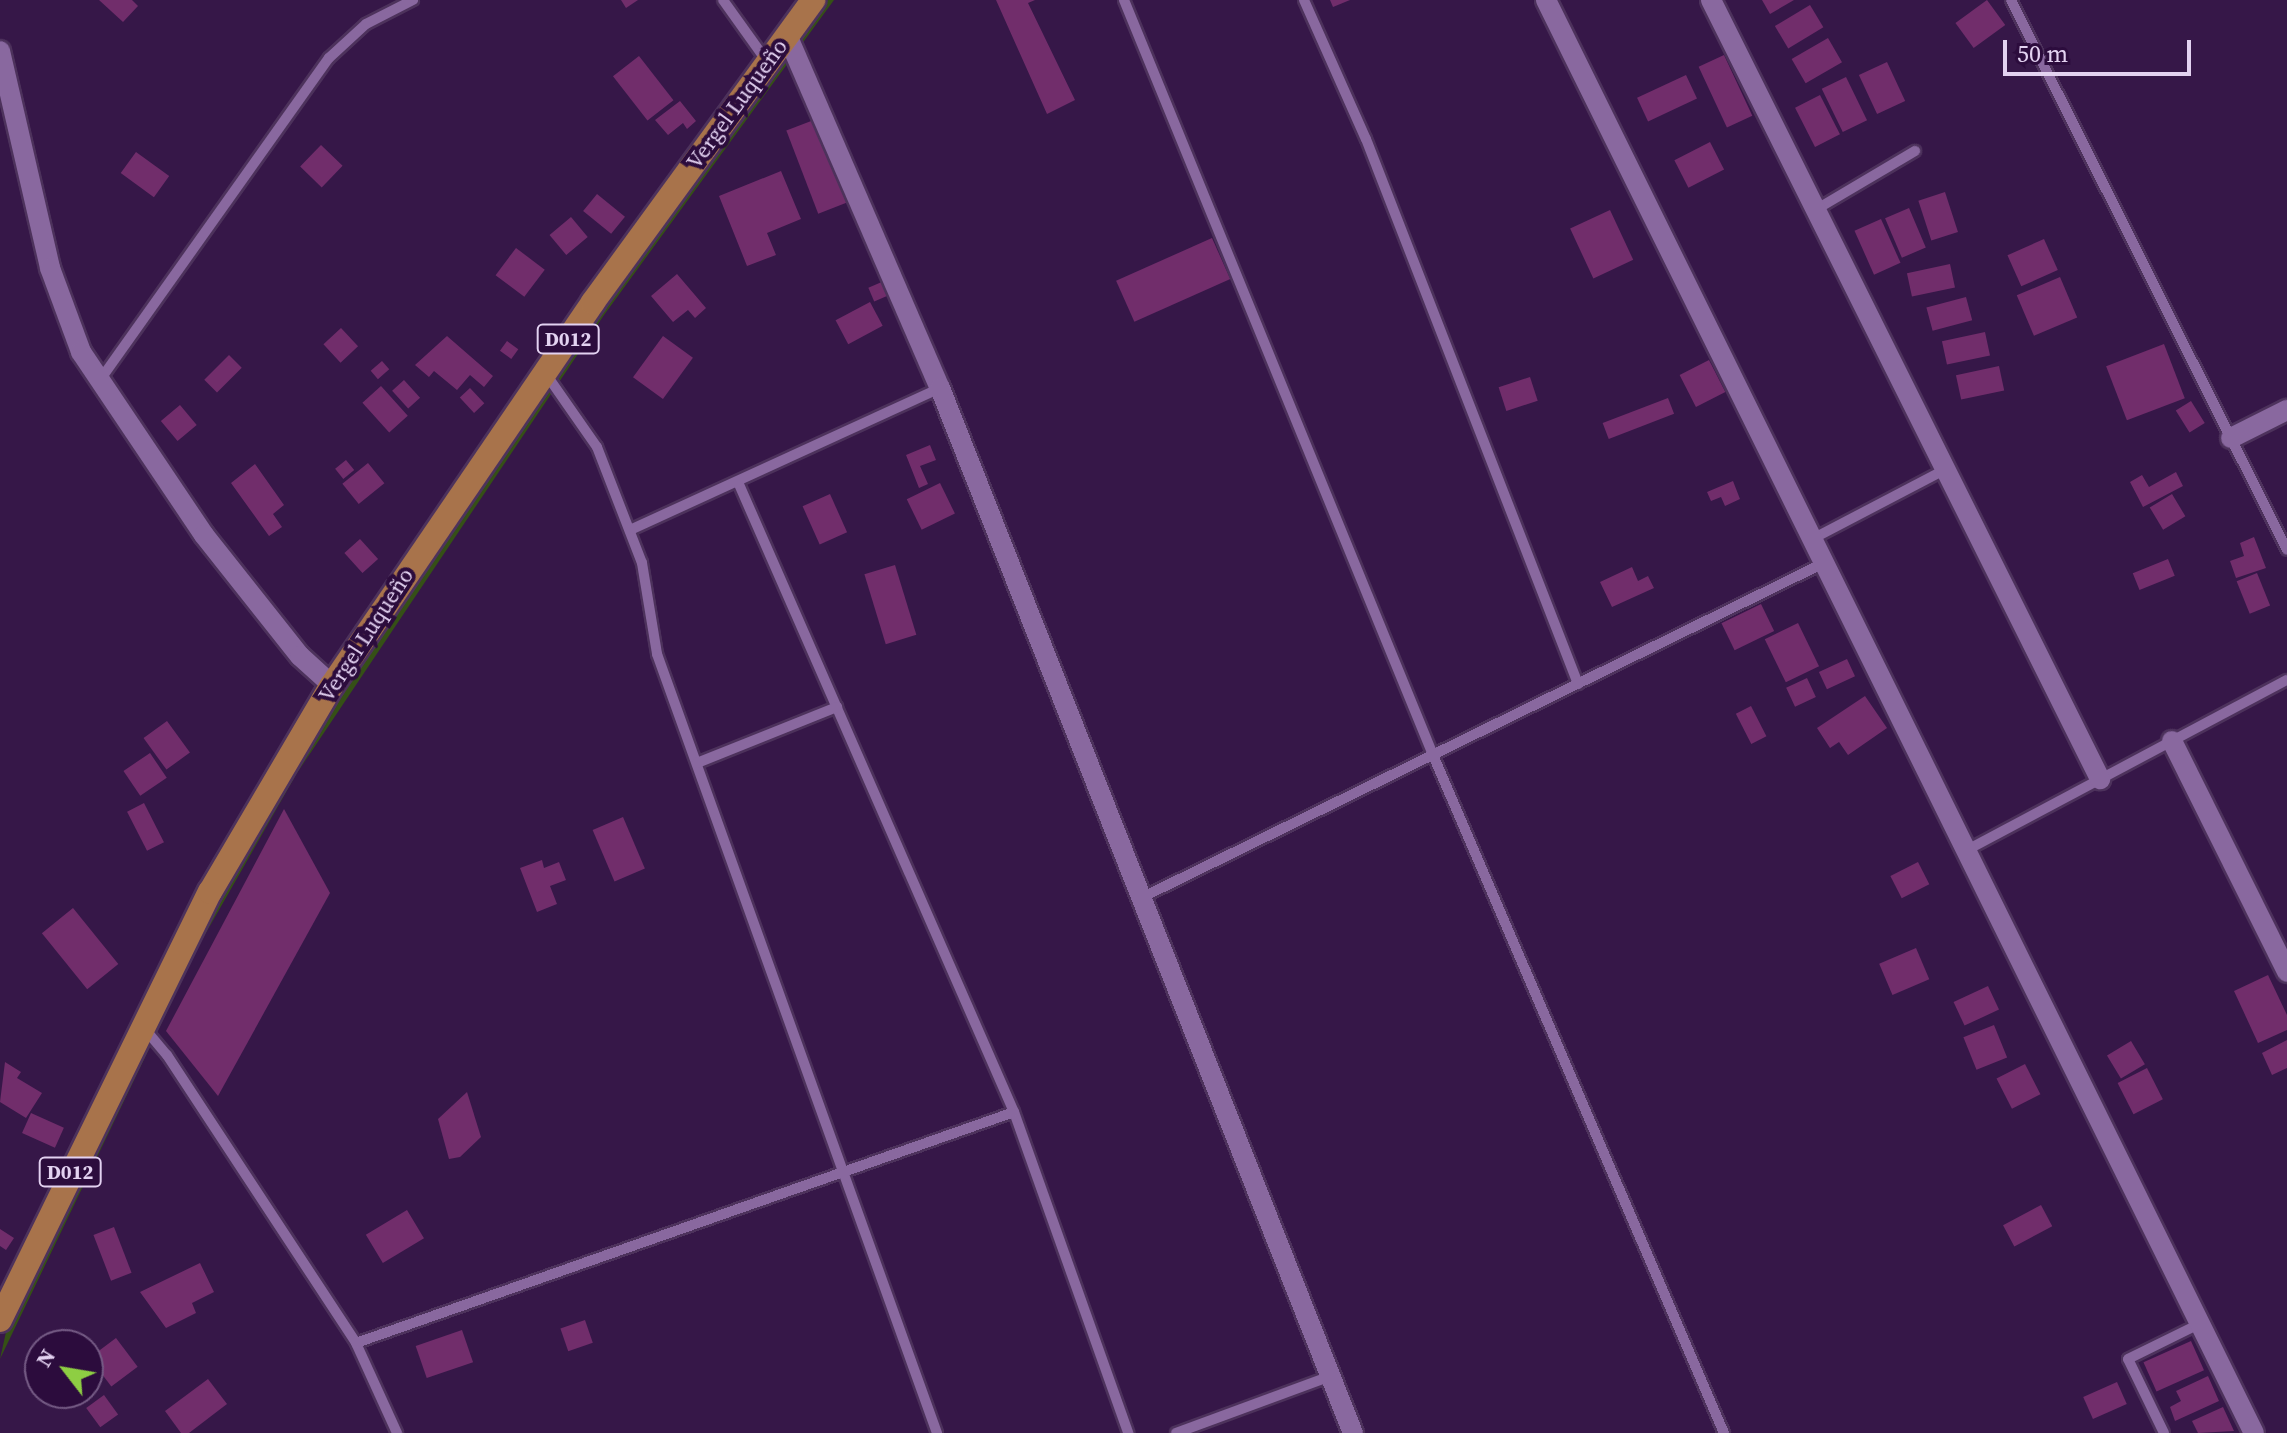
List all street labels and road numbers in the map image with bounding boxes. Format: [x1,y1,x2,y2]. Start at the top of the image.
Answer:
street label: Vergel Luqueño [681,34,793,174]
road number: D012 [536,323,600,355]
street label: Vergel Luqueño [313,563,419,707]
road number: D012 [38,1156,102,1188]

